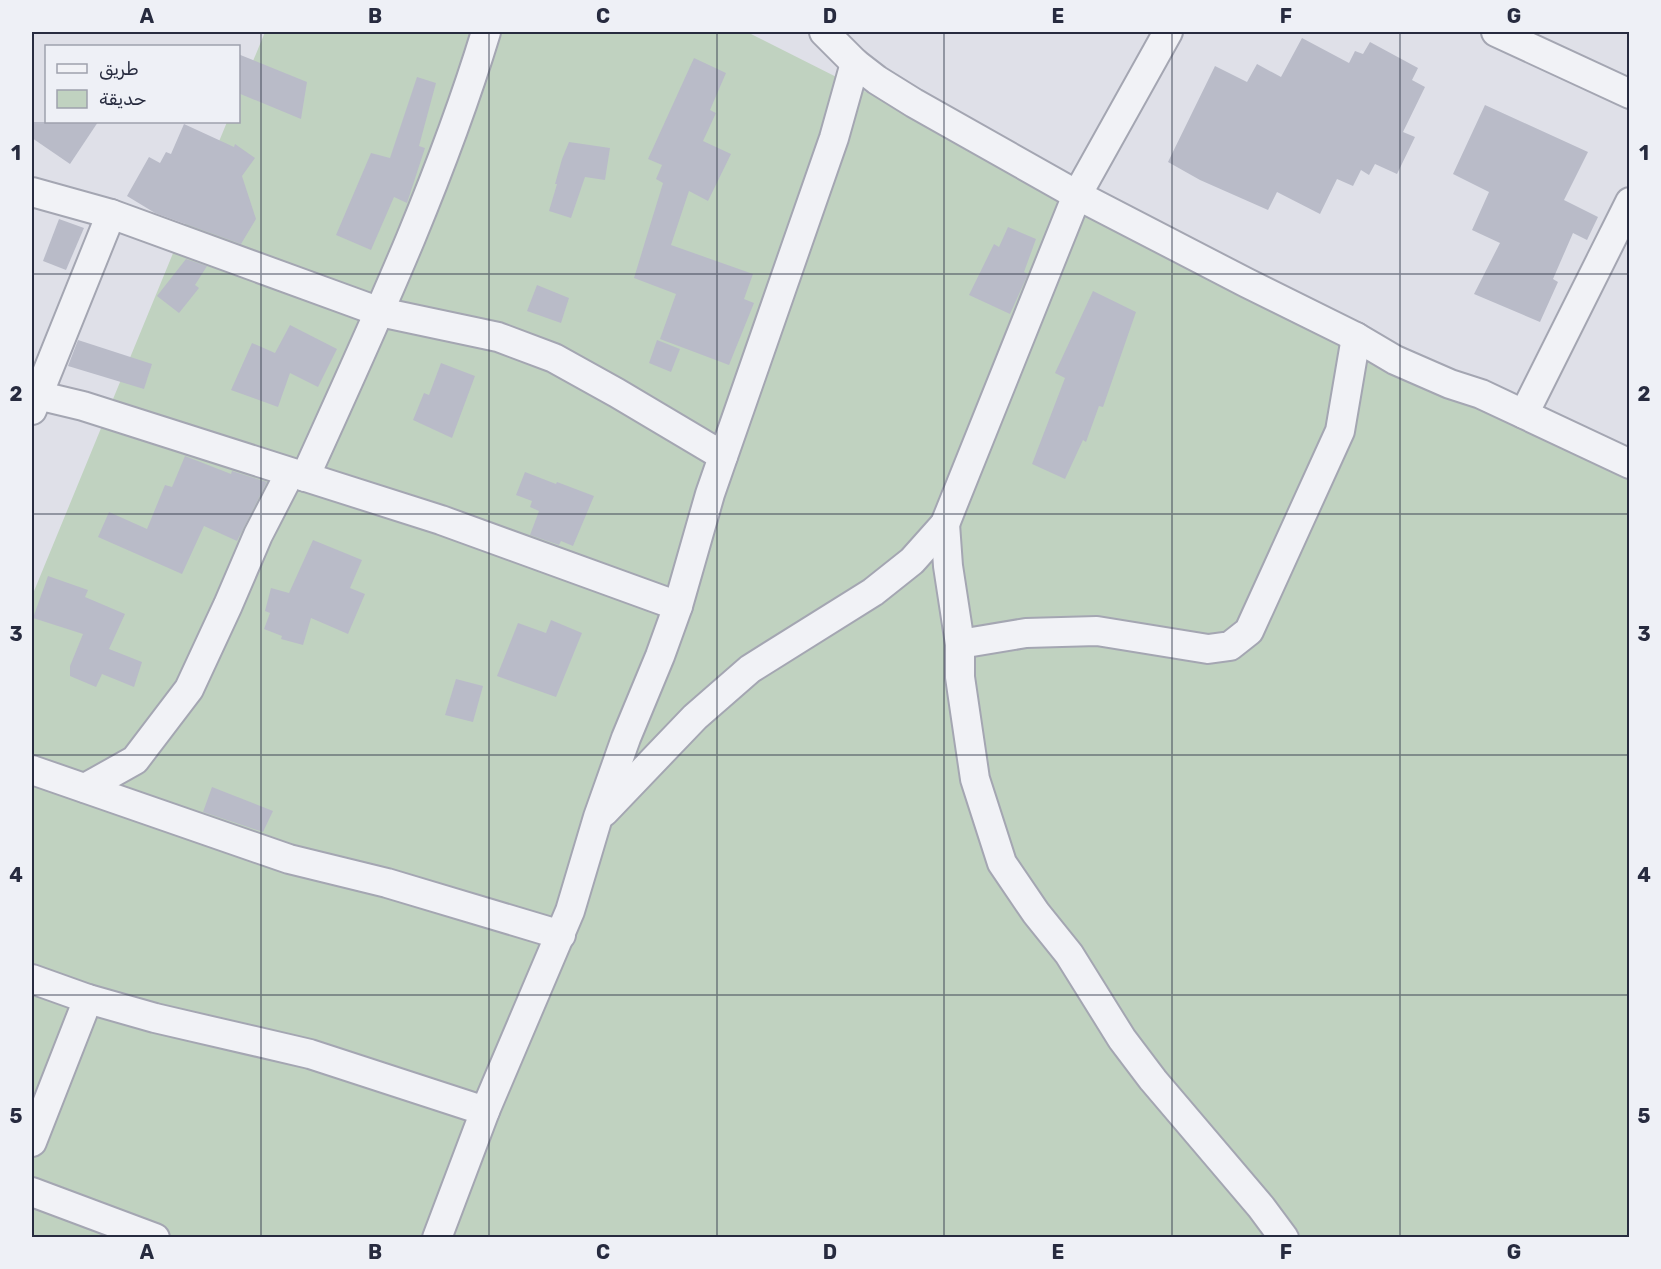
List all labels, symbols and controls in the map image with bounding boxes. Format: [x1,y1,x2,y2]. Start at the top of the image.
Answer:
text: A [140,4,155,28]
text: B [368,4,382,28]
text: C [596,4,610,28]
text: D [823,4,837,28]
text: E [1052,4,1064,28]
text: F [1280,4,1292,28]
text: G [1507,4,1521,28]
legend [45,45,240,123]
text: طريق [99,58,139,80]
text: حديقة [99,88,146,110]
text: 1 [11,141,21,165]
text: 1 [1639,141,1649,165]
text: 2 [10,382,23,406]
text: 2 [1638,382,1651,406]
text: 3 [9,622,23,646]
text: 3 [1637,622,1651,646]
text: 4 [9,863,23,887]
text: 4 [1637,863,1651,887]
text: 5 [10,1104,23,1128]
text: 5 [1638,1104,1651,1128]
text: A [140,1240,155,1264]
text: B [368,1240,382,1264]
text: C [596,1240,610,1264]
text: D [823,1240,837,1264]
text: E [1052,1240,1064,1264]
text: F [1280,1240,1292,1264]
text: G [1507,1240,1521,1264]

